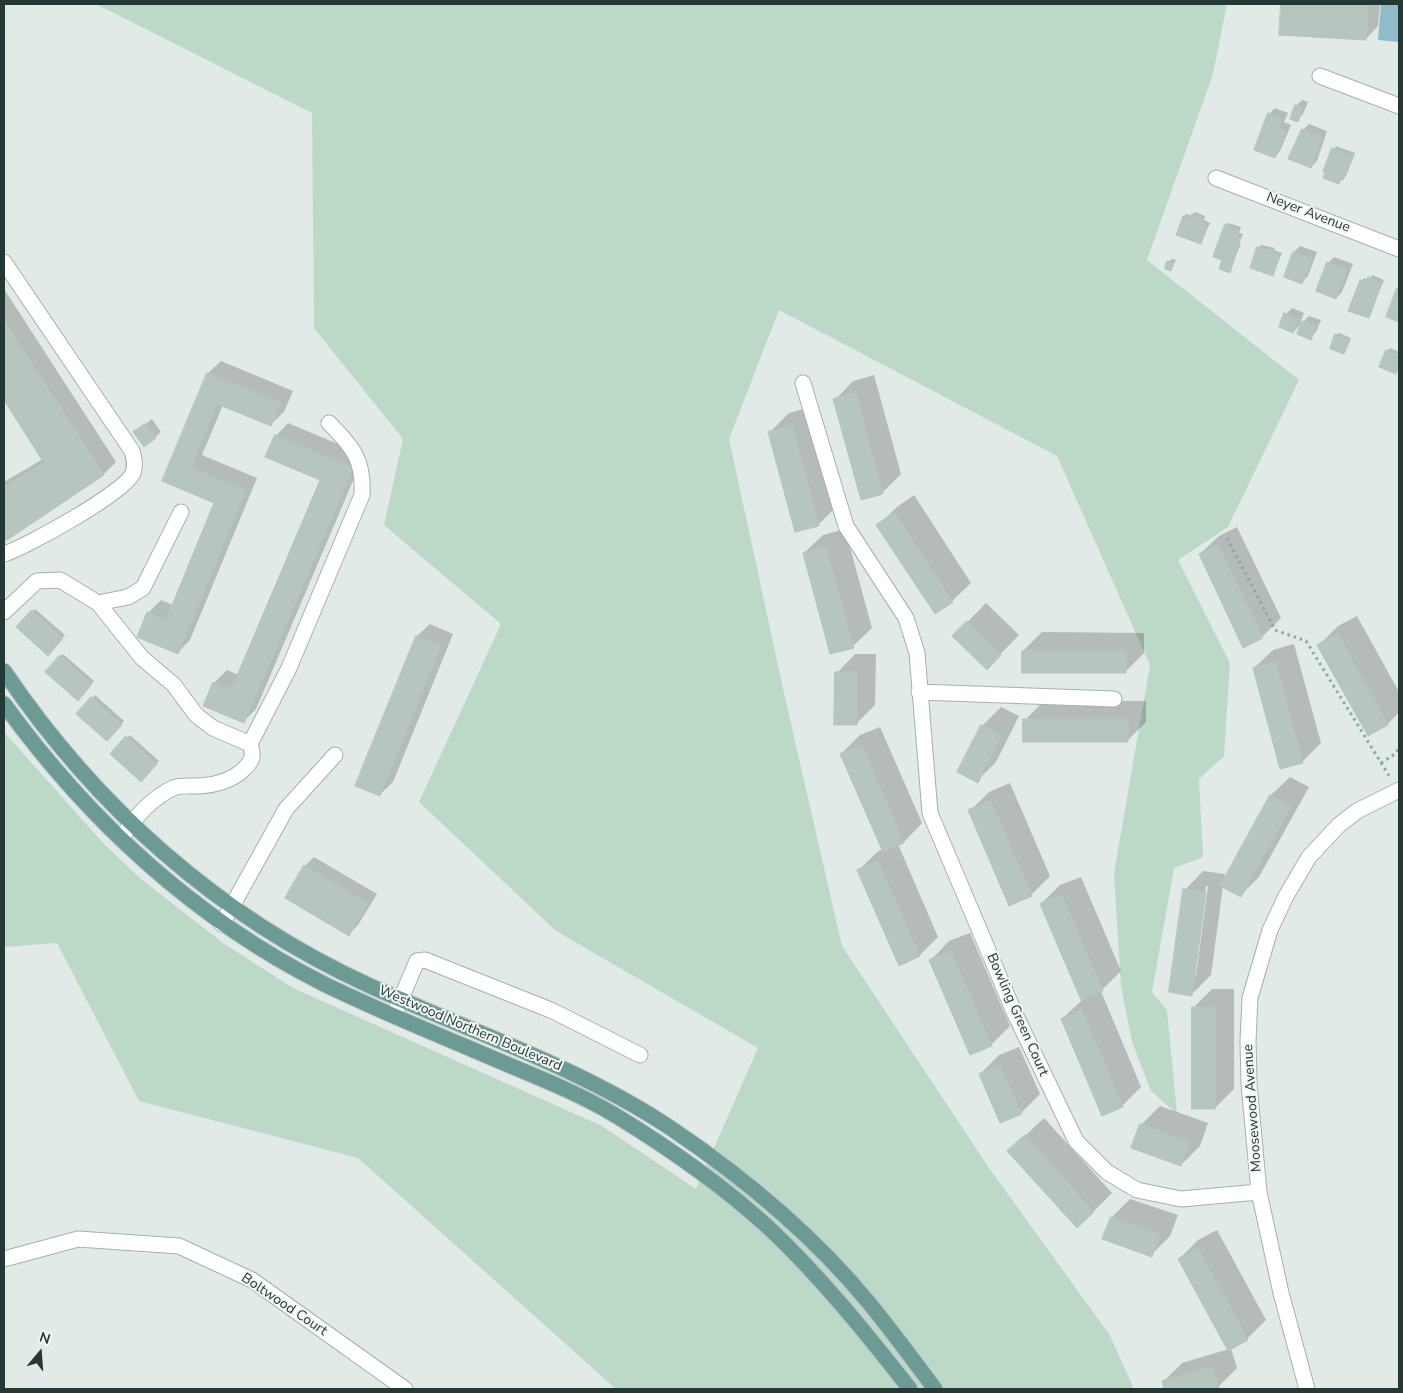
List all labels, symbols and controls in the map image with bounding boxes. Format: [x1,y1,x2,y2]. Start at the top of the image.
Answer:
street label: Neyer Avenue [1264,189,1352,237]
street label: Bowling Green Court [982,951,1052,1079]
street label: Westwood Northern Boulevard [376,983,564,1075]
street label: Moosewood Avenue [1240,1043,1266,1173]
street label: Boltwood Court [238,1270,330,1340]
north arrow [15,1328,65,1378]
text: N [37,1328,53,1349]

